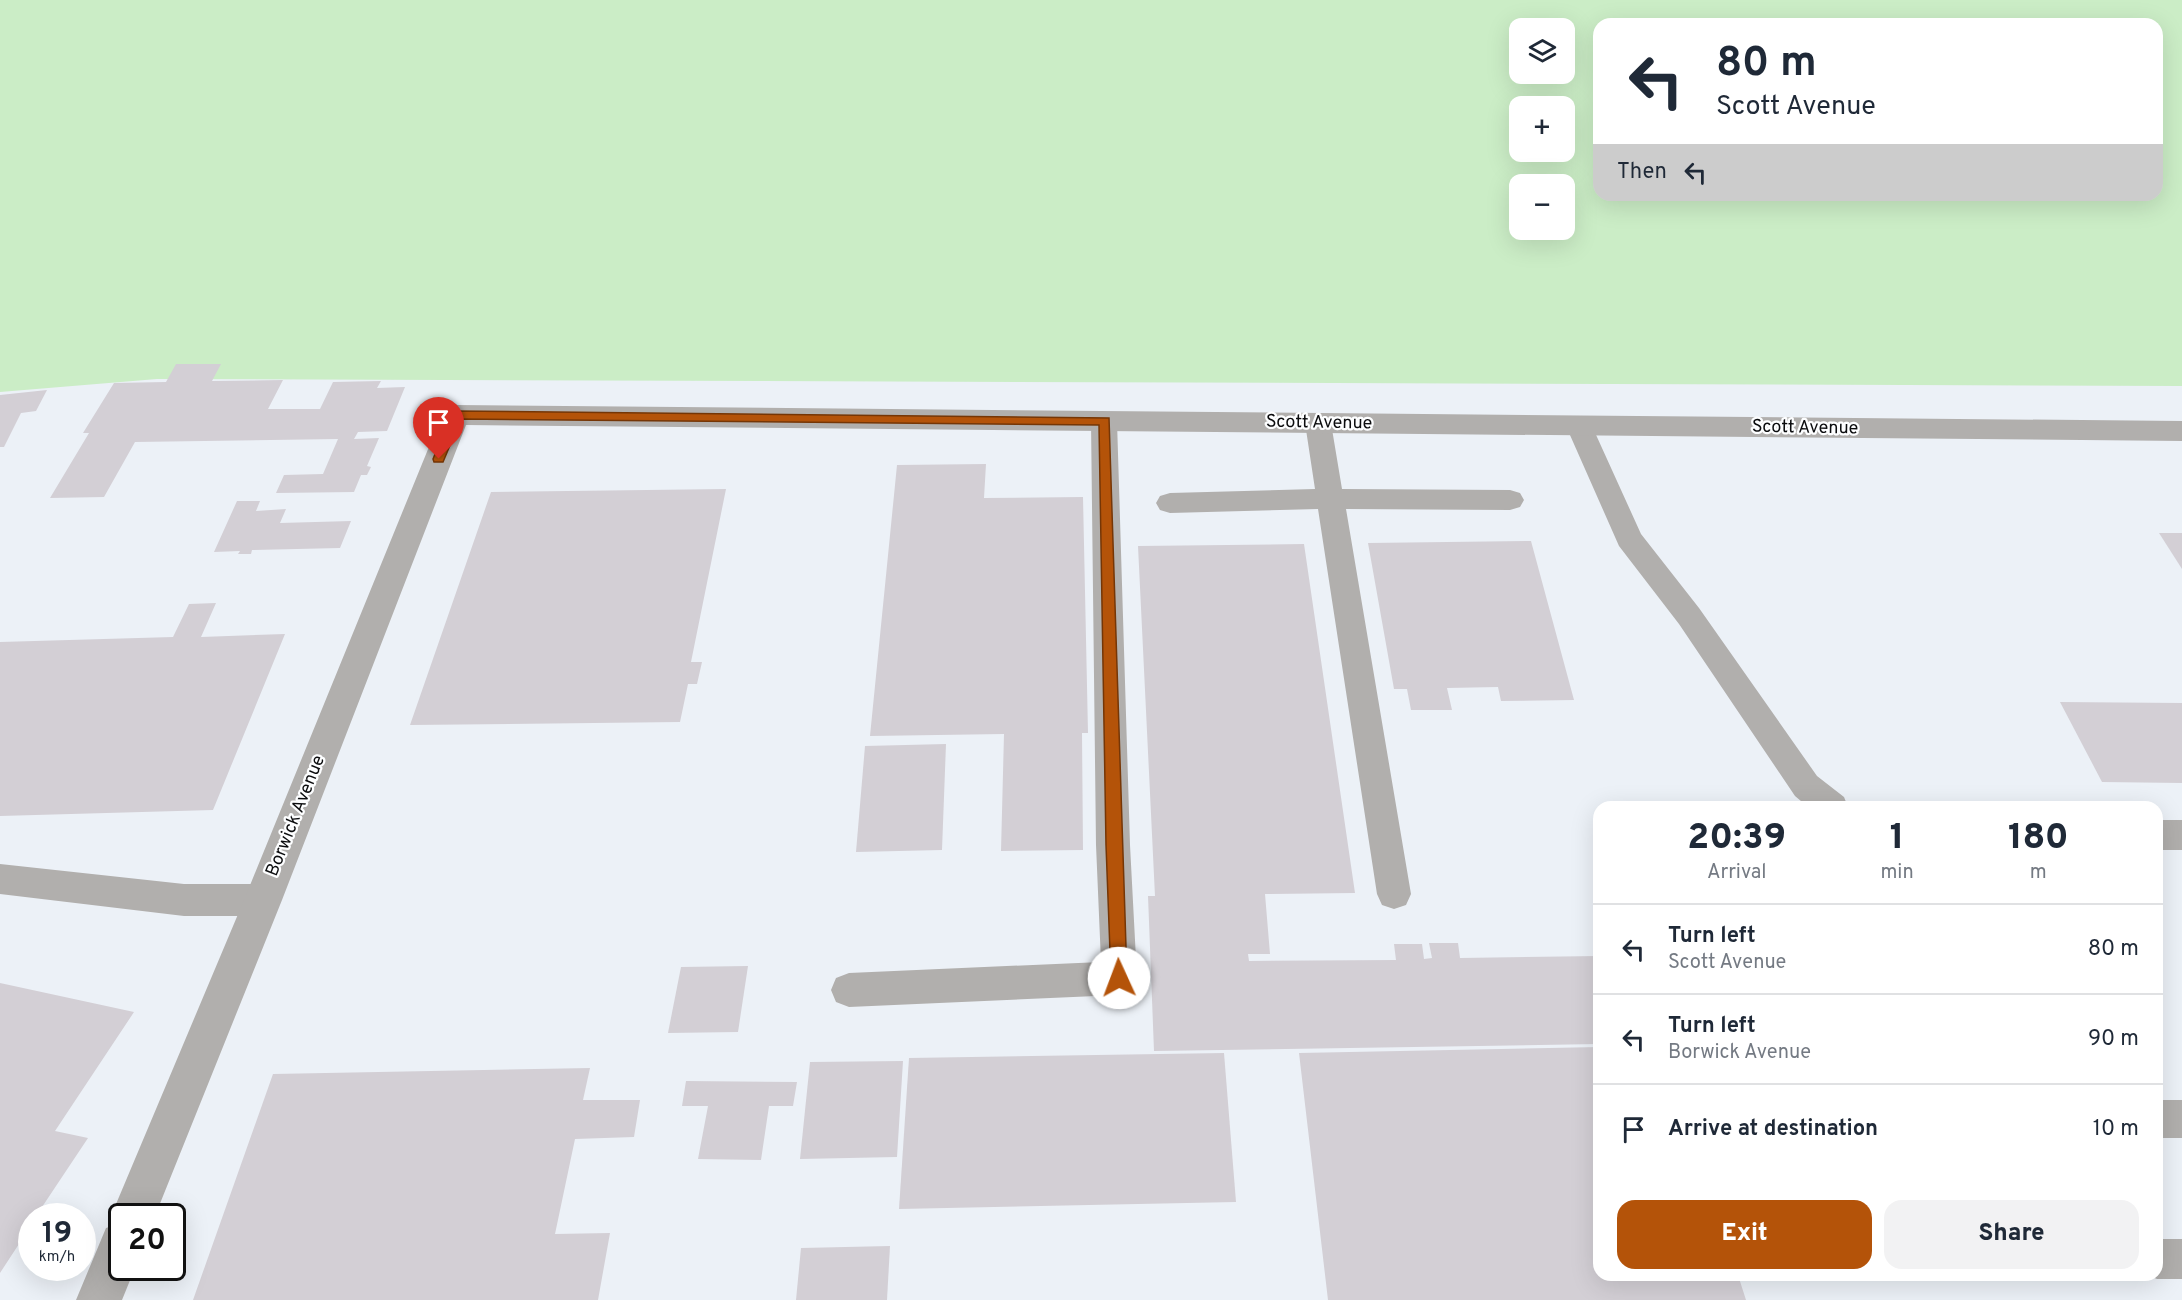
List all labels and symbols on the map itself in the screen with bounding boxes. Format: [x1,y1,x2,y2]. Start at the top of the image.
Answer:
pin [413,397,464,459]
street label: Scott Avenue [1266,411,1372,435]
street label: Scott Avenue [1752,416,1858,440]
street label: Borwick Avenue [261,752,331,880]
position arrow [1087,946,1151,1010]
speed limit sign: 20 [108,1203,186,1281]

